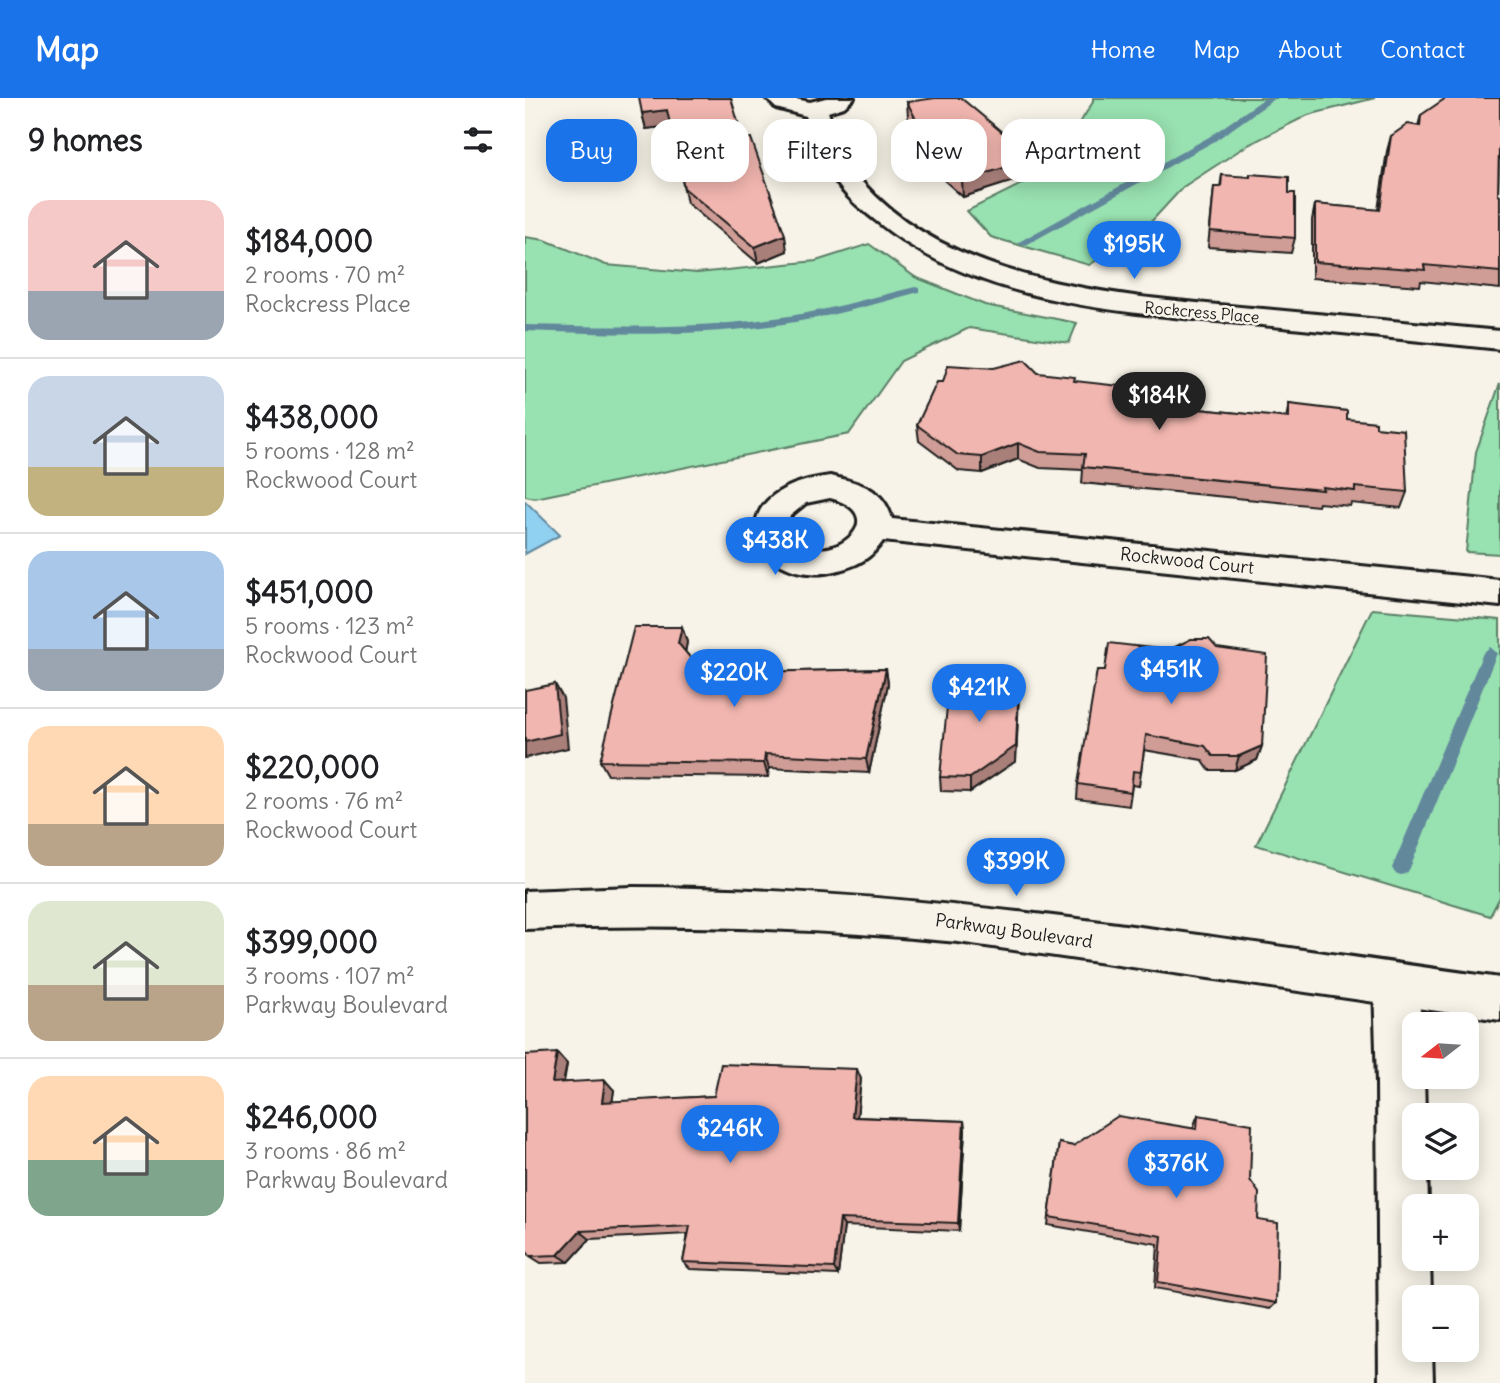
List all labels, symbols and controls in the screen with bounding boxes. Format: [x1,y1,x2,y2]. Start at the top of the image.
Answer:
text: Map [35,28,99,70]
text: Home [1091,34,1155,64]
text: Map [1193,34,1240,64]
text: About [1278,34,1342,64]
text: Contact [1380,34,1465,64]
chip: Buy [546,119,637,182]
chip: Rent [651,119,749,182]
chip: Filters [763,119,877,182]
chip: New [891,119,987,182]
chip: Apartment [1001,119,1165,182]
text: 9 homes [28,121,143,159]
icon: filters [459,121,497,159]
text: $184,000 [245,222,373,260]
pin: $195K [1085,222,1183,281]
icon: home [84,228,168,312]
text: $195K [1103,229,1165,258]
text: 2 rooms · 70 m² [245,260,405,289]
text: Rockcress Place [245,289,411,318]
street label: Rockcress Place [1144,297,1260,327]
pin: $184K [1110,372,1208,432]
text: $184K [1128,380,1190,409]
text: $438,000 [245,398,379,436]
icon: home [84,404,168,488]
text: 5 rooms · 128 m² [245,436,415,465]
text: Rockwood Court [245,465,417,494]
pin: $438K [726,518,824,577]
text: $438K [742,525,808,554]
street label: Rockwood Court [1119,542,1255,579]
text: $451,000 [245,573,374,611]
icon: home [84,579,168,663]
text: 5 rooms · 123 m² [245,611,414,640]
text: Rockwood Court [245,640,417,669]
pin: $451K [1122,646,1220,706]
pin: $220K [685,650,783,709]
text: $451K [1140,654,1202,683]
text: $220K [700,657,768,686]
pin: $421K [930,664,1028,724]
text: $421K [948,672,1010,701]
text: $220,000 [245,748,380,786]
icon: home [84,754,168,838]
text: 2 rooms · 76 m² [245,786,403,815]
text: Rockwood Court [245,815,417,844]
pin: $399K [967,838,1065,898]
text: $399K [983,846,1049,875]
street label: Parkway Boulevard [934,908,1095,953]
text: $399,000 [245,923,378,961]
icon: home [84,929,168,1013]
text: 3 rooms · 107 m² [245,961,415,990]
text: Parkway Boulevard [245,990,448,1019]
north arrow [1402,1012,1479,1088]
map controls [1402,1012,1479,1362]
text: $246,000 [245,1098,378,1136]
button: layers [1402,1103,1479,1180]
icon: home [84,1104,168,1188]
pin: $246K [681,1105,779,1165]
text: $246K [697,1113,763,1142]
text: 3 rooms · 86 m² [245,1136,406,1165]
pin: $376K [1127,1140,1225,1200]
text: $376K [1144,1148,1208,1177]
text: Parkway Boulevard [245,1165,448,1194]
button: + [1402,1194,1479,1271]
button: − [1402,1285,1479,1362]

